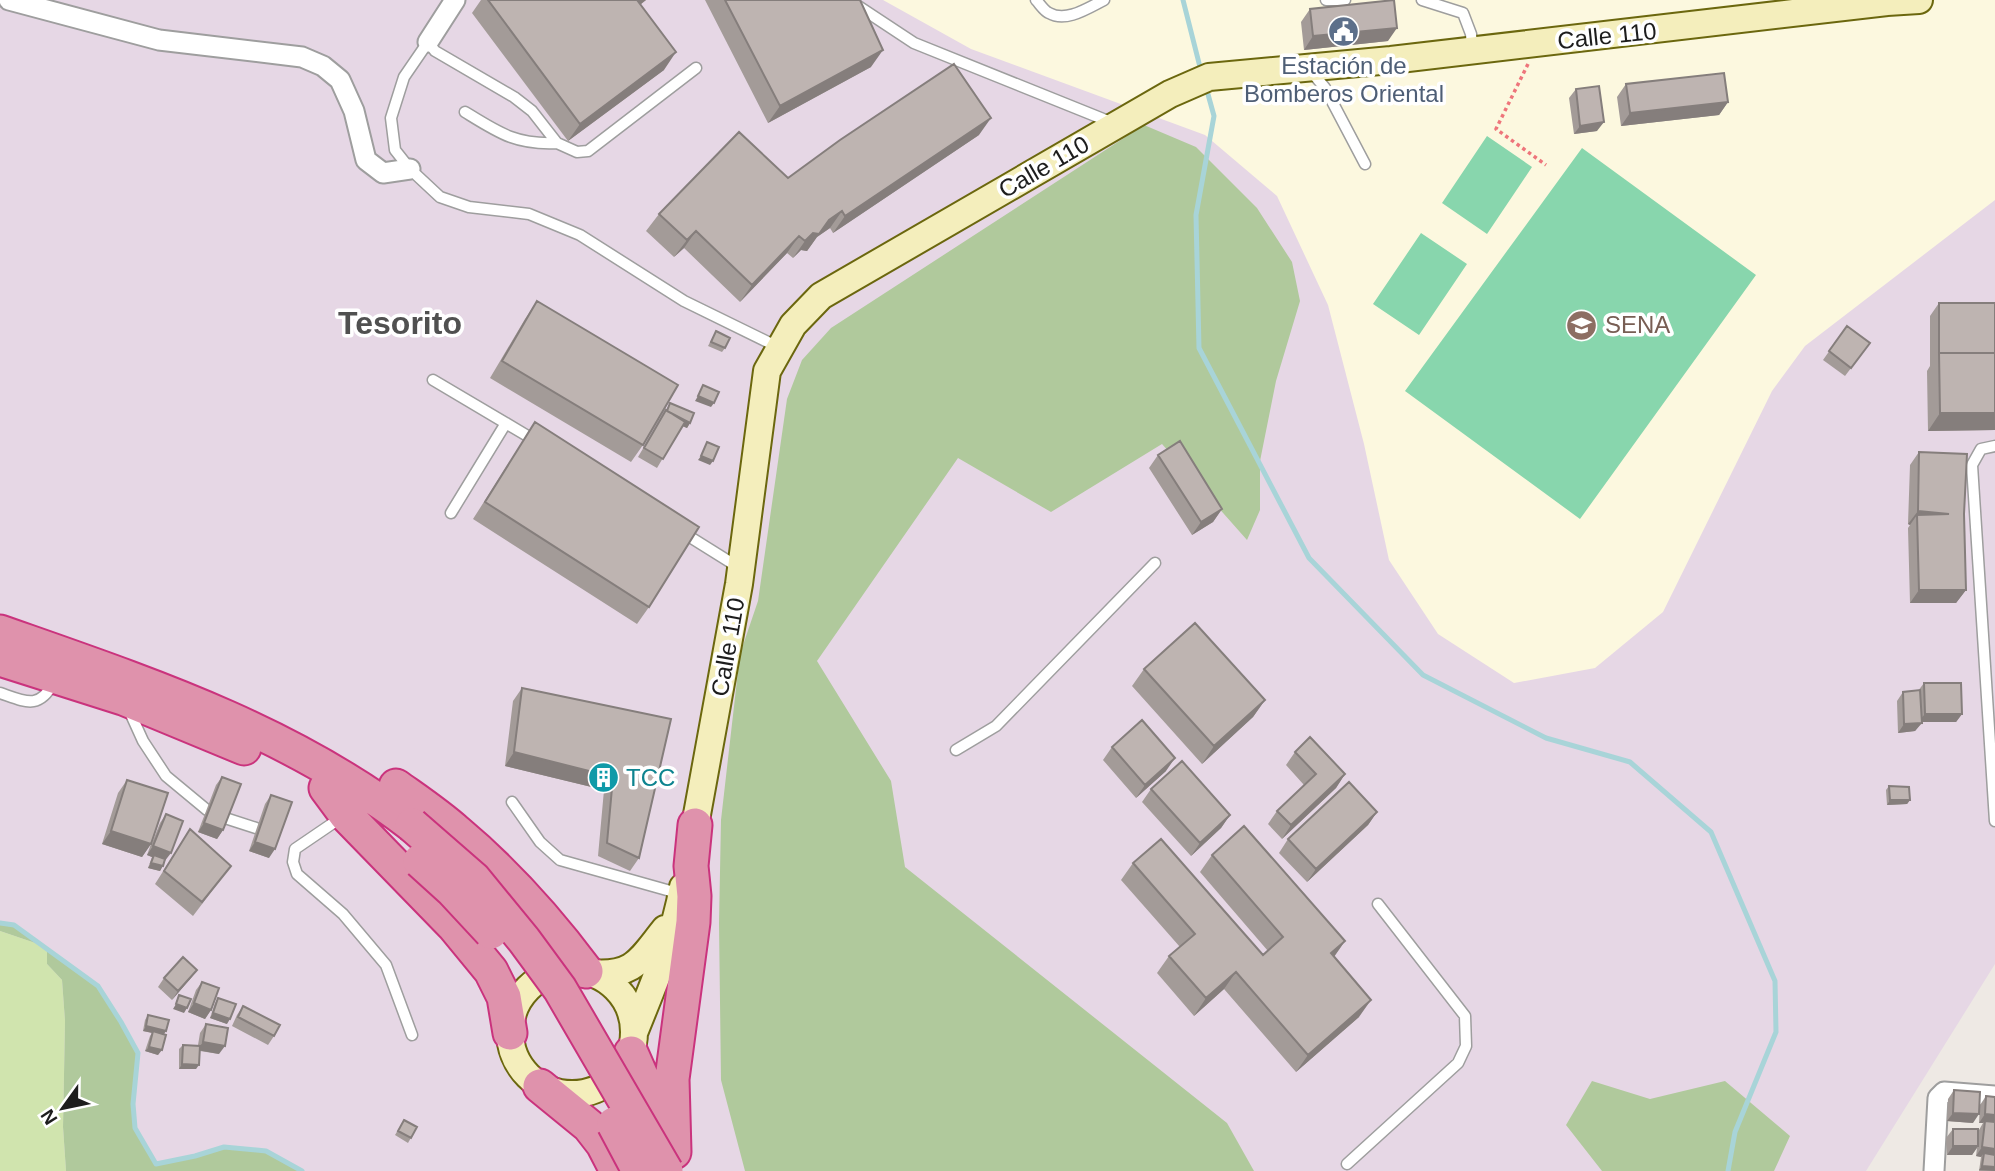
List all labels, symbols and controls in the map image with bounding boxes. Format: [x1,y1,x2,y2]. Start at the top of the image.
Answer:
public building icon: Estación de Bomberos Oriental [1327,15,1361,49]
street label: Calle 110 [1556,17,1658,54]
place label: Estación de Bomberos Oriental [1244,52,1444,107]
street label: Calle 110 [994,130,1094,203]
district label: Tesorito [338,305,462,341]
school or university icon: SENA [1565,308,1599,342]
place label: SENA [1605,311,1670,338]
street label: Calle 110 [706,596,749,698]
building icon: TCC [586,761,620,795]
place label: TCC [626,764,675,791]
north arrow [28,1073,98,1143]
text: N [37,1106,62,1128]

